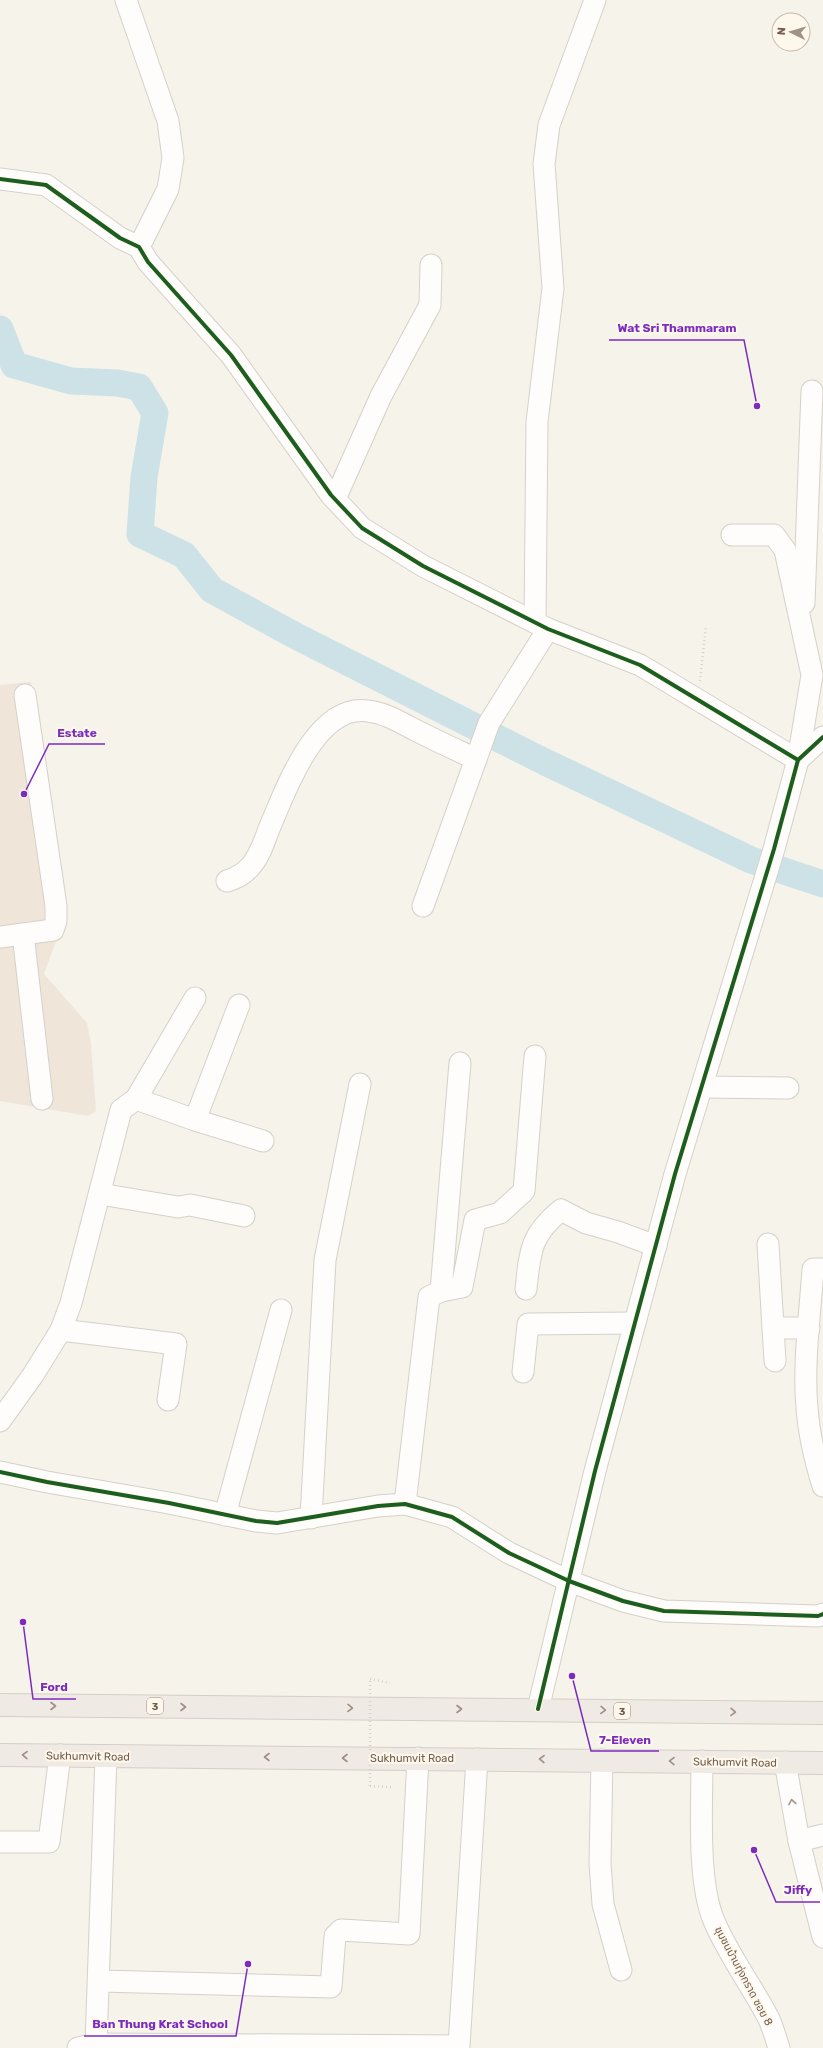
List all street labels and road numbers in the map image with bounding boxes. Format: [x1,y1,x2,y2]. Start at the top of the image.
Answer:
road number: 3 [147,1698,163,1714]
road number: 3 [614,1703,630,1719]
street label: Sukhumvit Road [46,1749,130,1764]
street label: Sukhumvit Road [370,1752,454,1765]
street label: Sukhumvit Road [693,1755,777,1770]
street label: ชุมชนบ้านทุ่งกราด ซอย 8 [712,1924,775,2028]

